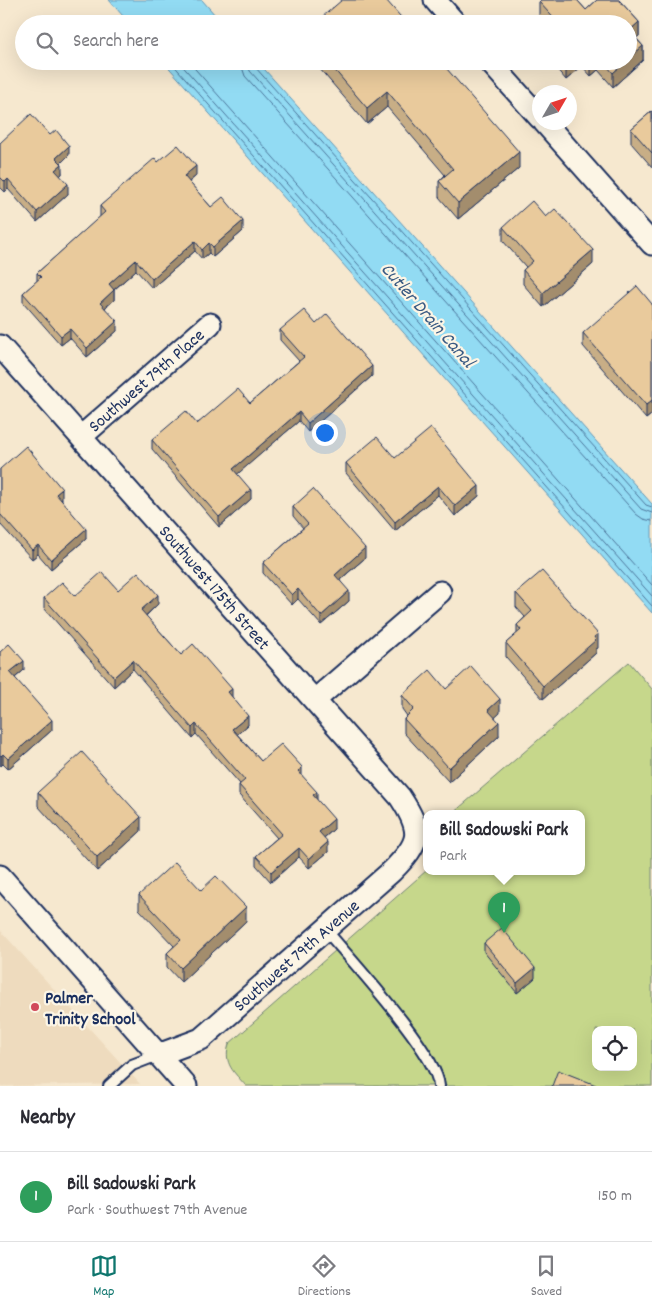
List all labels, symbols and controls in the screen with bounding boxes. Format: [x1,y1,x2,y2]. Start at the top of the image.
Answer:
search box [15,15,637,70]
icon: search [33,29,61,57]
text: Search here [73,29,159,56]
north arrow [532,85,577,130]
water label: Cutler Drain Canal [373,258,481,376]
street label: Southwest 79th Place [84,324,211,439]
your location [312,420,338,446]
street label: Southwest 175th Street [152,521,275,657]
popup [423,810,585,875]
text: Bill Sadowski Park [440,818,568,845]
text: Park [440,845,467,868]
pin: 1 [488,892,520,933]
street label: Southwest 79th Avenue [229,895,366,1019]
place label: Palmer Trinity School [45,987,136,1033]
marker: Palmer Trinity School [29,1001,41,1013]
map controls [592,1026,637,1071]
button: locate [592,1026,637,1071]
text: Nearby [20,1104,75,1134]
text: Bill Sadowski Park [67,1172,196,1199]
text: 1 [34,1185,38,1208]
text: 150 m [598,1185,632,1208]
text: Park · Southwest 79th Avenue [67,1199,247,1222]
tab: Map [90,1252,118,1302]
tab: Directions [298,1252,351,1302]
tab: Saved [531,1252,562,1302]

